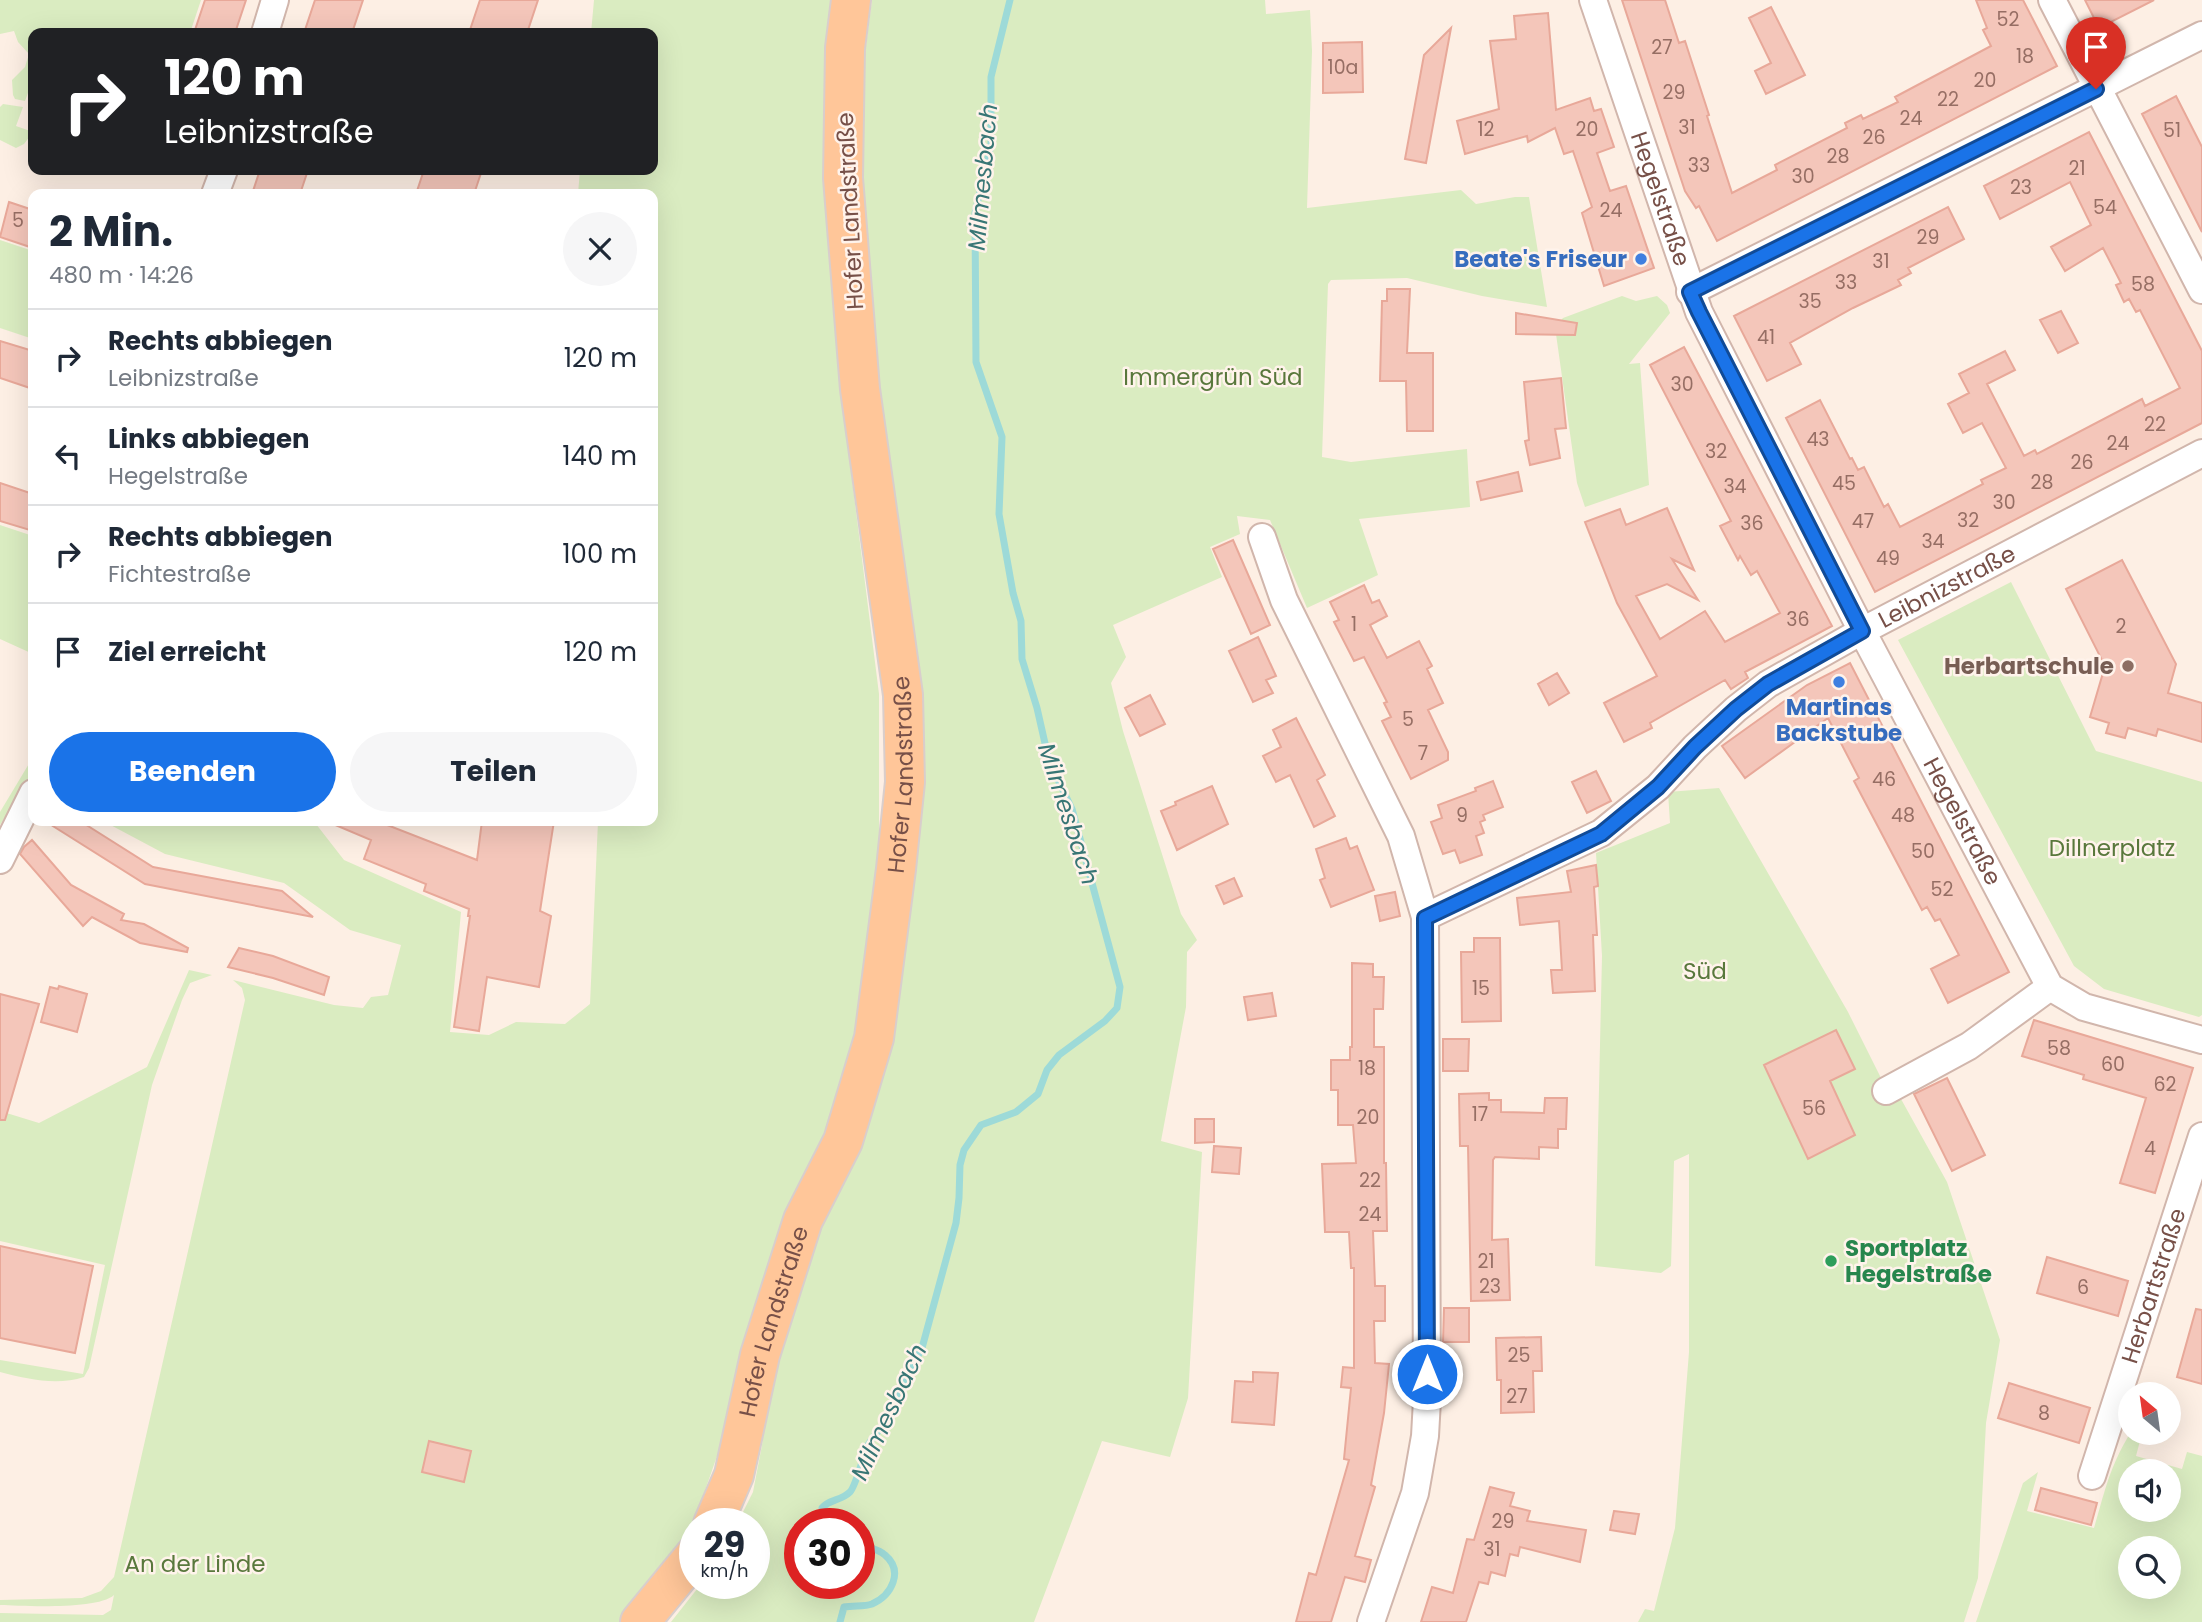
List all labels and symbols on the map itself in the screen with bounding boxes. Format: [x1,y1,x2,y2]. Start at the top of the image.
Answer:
house number: 52 [1997,6,2020,33]
pin [2066,17,2126,89]
house number: 27 [1651,34,1673,61]
house number: 18 [2016,43,2034,70]
house number: 10a [1328,54,1358,81]
house number: 20 [1974,67,1996,94]
house number: 29 [1663,79,1685,106]
house number: 22 [1937,86,1959,113]
water label: Milmesbach [960,102,1005,252]
house number: 24 [1900,105,1922,132]
street label: Hofer Landstraße [829,112,871,310]
house number: 31 [1678,114,1696,141]
house number: 12 [1477,116,1495,143]
house number: 20 [1576,116,1598,143]
house number: 51 [2163,117,2181,144]
house number: 26 [1863,124,1886,151]
street label: Hegelstraße [1623,127,1698,270]
house number: 28 [1827,143,1849,170]
house number: 33 [1688,152,1710,179]
house number: 21 [2068,155,2086,182]
house number: 30 [1791,163,1815,190]
house number: 23 [2010,174,2032,201]
house number: 54 [2093,194,2117,221]
house number: 24 [1600,197,1622,224]
house number: 5 [12,207,24,234]
house number: 29 [1917,224,1939,251]
place label: Beate's Friseur [1454,243,1627,275]
house number: 31 [1872,248,1890,275]
marker: Beate's Friseur [1633,251,1649,267]
house number: 33 [1835,269,1857,296]
house number: 58 [2131,271,2155,298]
house number: 35 [1798,288,1822,315]
house number: 41 [1757,324,1775,351]
park label: Immergrün Süd [1123,361,1303,393]
house number: 30 [1670,371,1694,398]
house number: 22 [2144,411,2166,438]
house number: 43 [1806,426,1830,453]
house number: 24 [2107,430,2129,457]
house number: 32 [1705,438,1727,465]
house number: 26 [2071,449,2094,476]
house number: 28 [2031,469,2053,496]
house number: 45 [1832,470,1856,497]
house number: 34 [1723,473,1747,500]
house number: 30 [1992,489,2016,516]
house number: 32 [1957,507,1979,534]
house number: 47 [1852,508,1874,535]
house number: 36 [1740,510,1764,537]
house number: 34 [1921,528,1945,555]
street label: Leibnizstraße [1873,537,2021,636]
house number: 49 [1876,545,1900,572]
house number: 36 [1786,606,1810,633]
house number: 1 [1351,611,1357,638]
house number: 2 [2116,613,2127,640]
place label: Herbartschule [1944,650,2114,682]
marker: Herbartschule [2120,658,2136,674]
street label: Hofer Landstraße [880,674,921,875]
marker: Martinas Backstube [1831,674,1847,690]
place label: Martinas Backstube [1776,691,1902,749]
house number: 5 [1402,706,1414,733]
water label: Milmesbach [1030,739,1107,889]
house number: 7 [1418,740,1428,767]
street label: Hegelstraße [1916,752,2009,891]
house number: 46 [1872,766,1896,793]
house number: 9 [1456,802,1468,829]
house number: 48 [1891,802,1915,829]
park label: Dillnerplatz [2049,832,2175,864]
house number: 50 [1911,838,1935,865]
house number: 52 [1931,876,1954,903]
park label: Süd [1683,955,1727,987]
house number: 15 [1472,975,1490,1002]
house number: 58 [2047,1035,2071,1062]
house number: 60 [2101,1051,2125,1078]
house number: 18 [1358,1055,1376,1082]
house number: 62 [2154,1071,2177,1098]
house number: 56 [1802,1095,1826,1122]
house number: 17 [1472,1101,1488,1128]
house number: 20 [1357,1104,1379,1131]
house number: 4 [2144,1135,2156,1162]
house number: 22 [1359,1167,1381,1194]
house number: 24 [1359,1201,1381,1228]
street label: Herbartstraße [2114,1204,2194,1367]
street label: Hofer Landstraße [731,1222,816,1420]
place label: Sportplatz Hegelstraße [1845,1232,1992,1290]
house number: 21 [1477,1248,1495,1275]
marker: Sportplatz Hegelstraße [1823,1253,1839,1269]
house number: 23 [1479,1273,1501,1300]
house number: 6 [2077,1274,2089,1301]
position arrow [1390,1337,1464,1411]
water label: Milmesbach [843,1338,935,1485]
house number: 25 [1508,1342,1530,1369]
north arrow [2118,1382,2180,1446]
house number: 27 [1506,1383,1528,1410]
house number: 8 [2038,1400,2050,1427]
speed limit sign: 30 [784,1508,875,1599]
house number: 29 [1492,1508,1514,1535]
house number: 31 [1483,1536,1501,1563]
park label: An der Linde [124,1548,266,1580]

